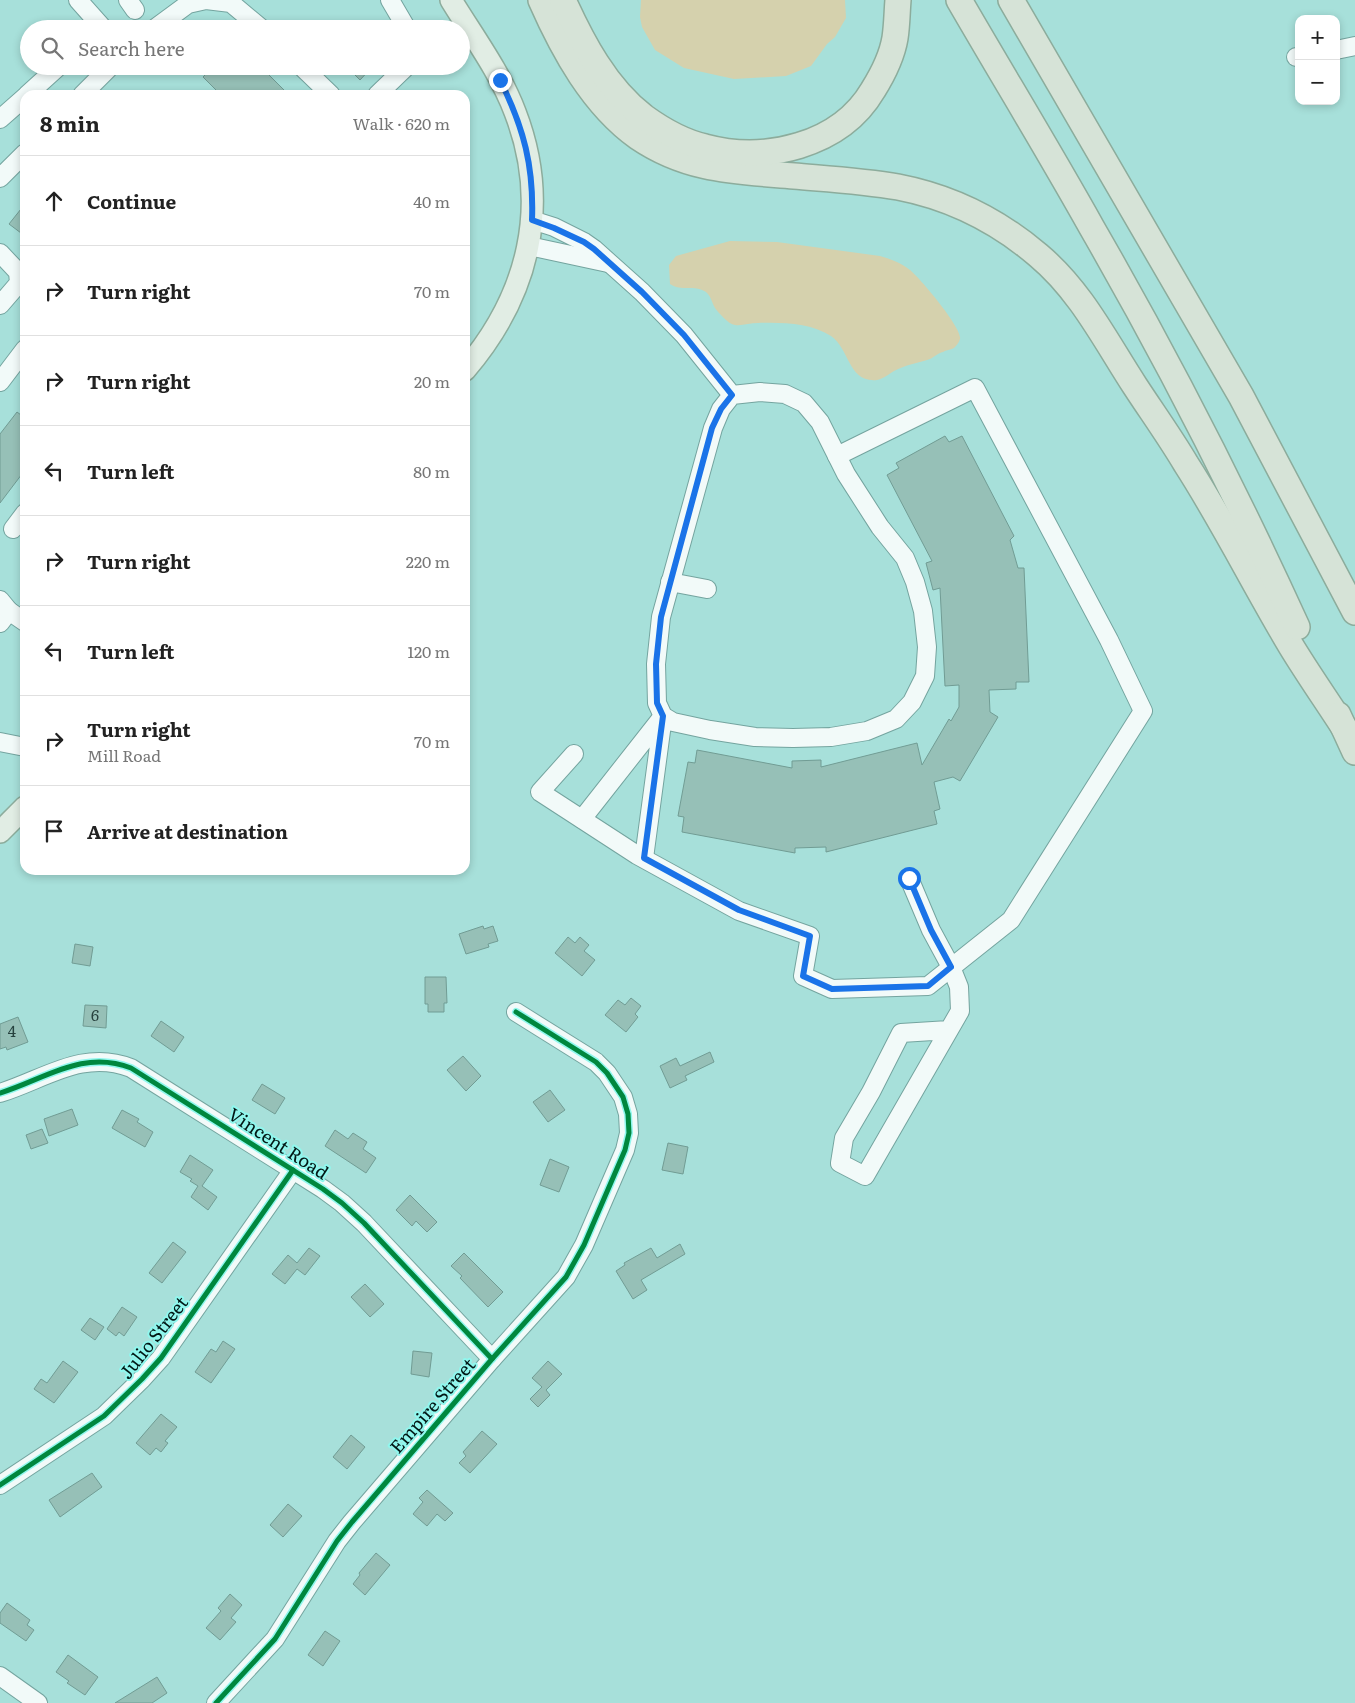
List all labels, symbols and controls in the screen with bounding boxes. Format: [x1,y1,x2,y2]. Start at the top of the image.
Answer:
map controls [1295,15,1340,105]
button: + [1295,15,1340,60]
search box [20,20,470,75]
icon: search [38,34,66,62]
text: Search here [78,34,185,62]
button: − [1295,60,1340,105]
route end [489,69,512,92]
text: 8 min [40,107,100,138]
text: Walk · 620 m [353,111,450,135]
icon: ahead [40,187,68,215]
text: Continue [87,187,176,215]
text: 40 m [413,189,450,213]
icon: right [40,277,68,305]
text: Turn right [87,277,191,305]
text: 70 m [414,279,450,303]
icon: right [40,367,68,395]
text: Turn right [87,367,191,395]
text: 20 m [414,369,450,393]
icon: left [40,457,68,485]
text: Turn left [87,457,174,485]
text: 80 m [413,459,450,483]
icon: right [40,547,68,575]
text: Turn right [87,547,191,575]
text: 220 m [406,549,450,573]
icon: left [40,637,68,665]
text: Turn left [87,637,174,665]
text: 120 m [407,639,450,663]
text: Turn right [87,715,191,743]
icon: right [40,727,68,755]
text: 70 m [414,729,450,753]
text: Mill Road [87,743,161,767]
icon: arrive [40,817,68,845]
text: Arrive at destination [87,817,288,845]
route start [898,867,921,890]
house number: 6 [91,1003,99,1026]
house number: 4 [8,1019,16,1042]
street label: Vincent Road [223,1100,334,1185]
street label: Julio Street [112,1289,194,1384]
street label: Empire Street [383,1351,481,1459]

